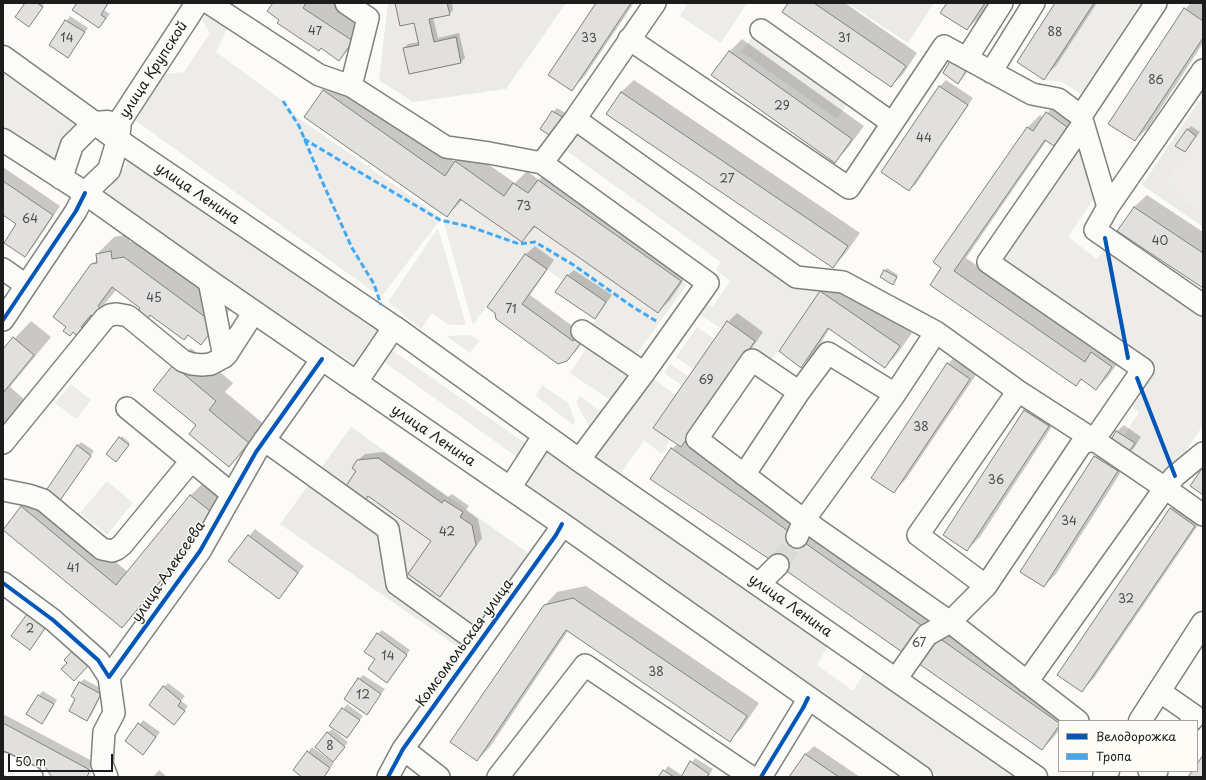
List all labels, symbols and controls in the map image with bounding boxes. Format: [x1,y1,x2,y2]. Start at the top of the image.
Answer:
street label: улица Крупской [116,18,192,122]
house number: 47 [308,25,322,39]
house number: 88 [1048,26,1062,40]
house number: 14 [60,32,74,46]
house number: 33 [581,32,597,46]
house number: 31 [838,32,850,46]
house number: 86 [1148,74,1164,88]
house number: 29 [774,100,790,114]
house number: 44 [916,132,932,146]
street label: улица Ленина [152,160,242,228]
house number: 27 [720,173,734,187]
house number: 73 [517,200,531,214]
house number: 64 [22,213,38,227]
house number: 40 [1152,235,1168,249]
house number: 45 [146,292,162,306]
house number: 71 [505,303,517,317]
house number: 69 [698,374,714,388]
street label: улица Ленина [388,402,478,470]
house number: 38 [913,421,929,435]
house number: 36 [988,474,1004,488]
house number: 34 [1061,515,1077,529]
street label: улица Алексеева [129,518,209,626]
house number: 42 [439,526,455,540]
house number: 41 [67,562,79,576]
street label: улица Ленина [745,571,835,641]
street label: Комсомольская улица [413,576,517,710]
house number: 32 [1118,593,1134,607]
house number: 2 [26,623,34,637]
house number: 67 [912,637,926,651]
house number: 14 [381,650,395,664]
house number: 38 [648,666,664,680]
house number: 12 [356,689,370,703]
legend [1058,720,1198,772]
text: Велодорожка [1096,727,1176,745]
house number: 8 [326,740,334,754]
scale bar [10,746,115,772]
text: Тропа [1096,747,1132,765]
text: 50 m [15,752,46,770]

